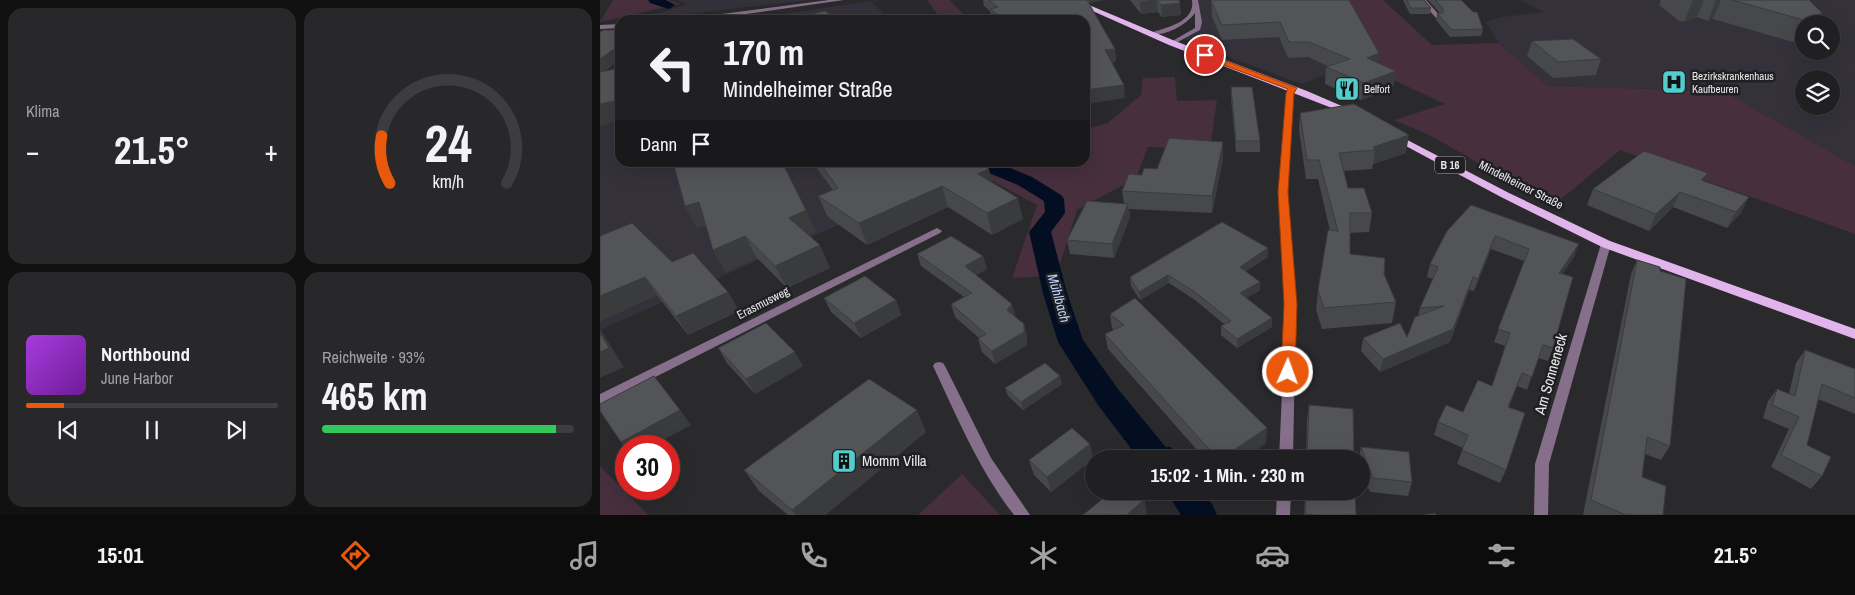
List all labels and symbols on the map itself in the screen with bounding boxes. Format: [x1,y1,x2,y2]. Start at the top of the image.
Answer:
pin [1184,34,1226,76]
hospital icon: Bezirkskrankenhaus Kaufbeuren [1661,69,1687,95]
place label: Bezirkskrankenhaus Kaufbeuren [1692,69,1774,96]
restaurant icon: Belfort [1334,76,1360,102]
place label: Belfort [1364,82,1391,96]
road number: B 16 [1435,156,1465,174]
street label: Mindelheimer Straße [1476,157,1566,213]
water label: Mühlbach [1043,272,1075,324]
street label: Erasmusweg [734,283,792,323]
street label: Am Sonneneck [1529,330,1572,418]
position arrow [1261,345,1313,397]
speed limit sign: 30 [615,435,680,500]
building icon: Momm Villa [831,448,857,474]
place label: Momm Villa [862,450,927,471]

